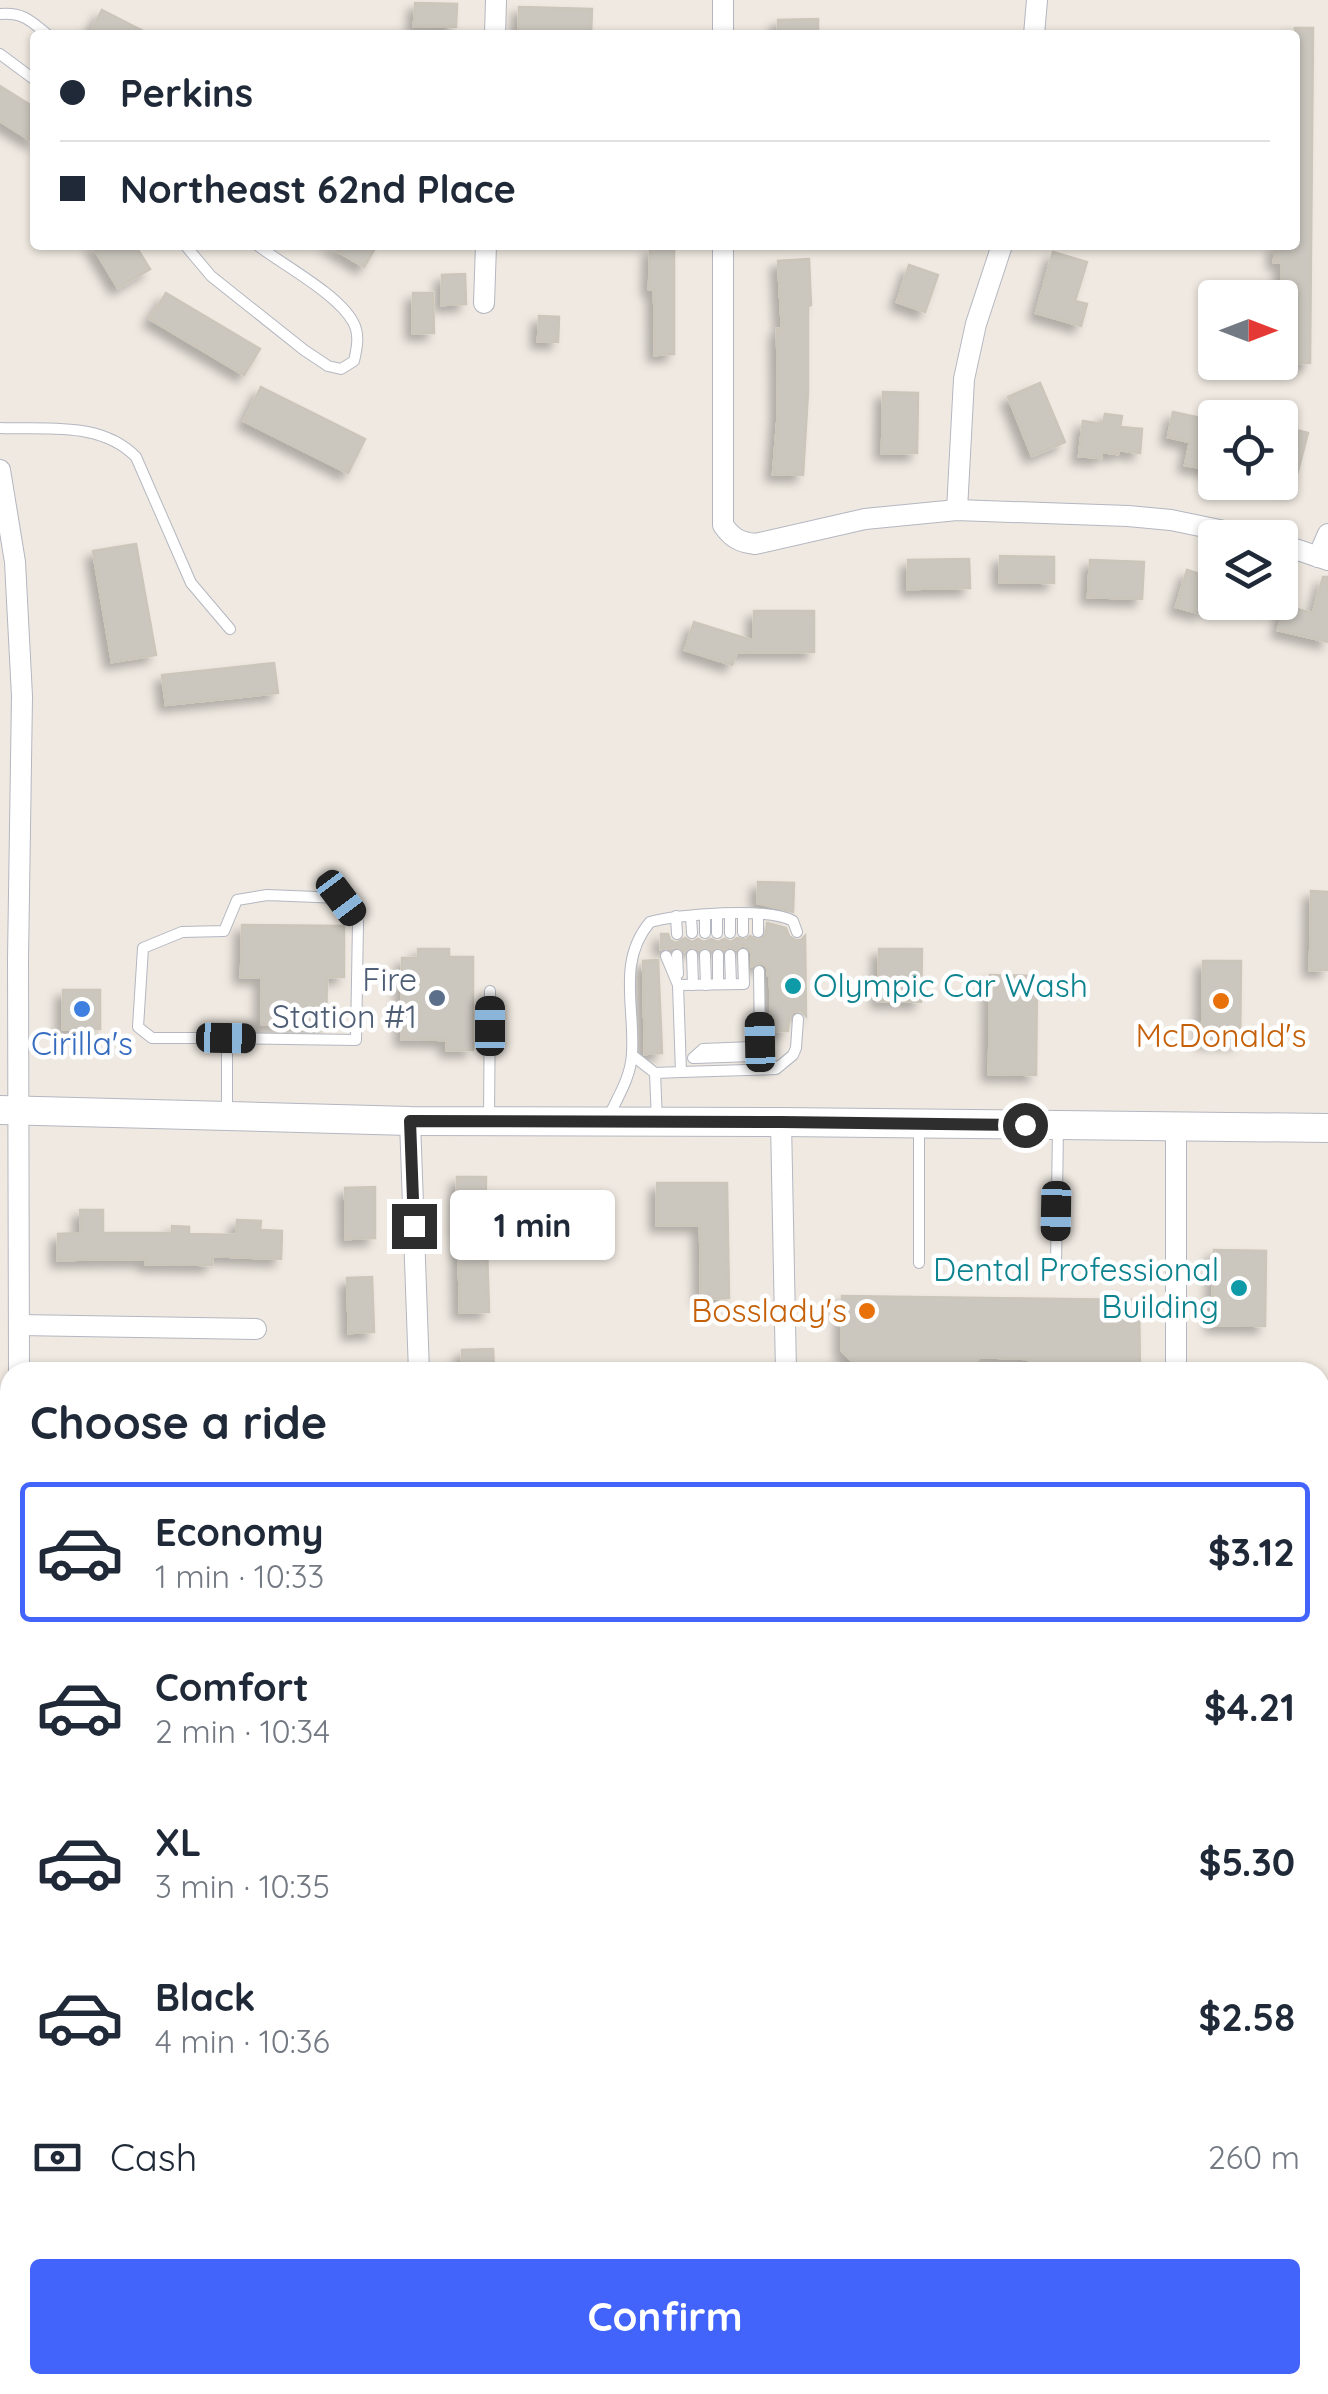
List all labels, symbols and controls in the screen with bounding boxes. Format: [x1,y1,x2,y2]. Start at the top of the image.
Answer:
text: Perkins [120,69,253,117]
text: Northeast 62nd Place [120,165,516,213]
north arrow [1198,280,1298,380]
map controls [1198,280,1298,620]
button: locate [1198,400,1298,500]
button: layers [1198,520,1298,620]
car [311,865,371,931]
place label: Fire Station #1 [272,959,417,1036]
place label: Olympic Car Wash [813,965,1088,1005]
marker: Olympic Car Wash [782,975,804,997]
marker: Fire Station #1 [426,987,448,1009]
marker: McDonald's [1210,990,1232,1012]
car [475,996,505,1056]
marker: Cirilla's [71,998,93,1020]
car [744,1012,776,1072]
place label: McDonald's [1135,1015,1307,1055]
car [196,1022,256,1054]
place label: Cirilla's [31,1023,133,1063]
route start [1003,1103,1048,1148]
car [1040,1181,1072,1241]
callout: 1 min [449,1191,614,1261]
route end [392,1204,437,1249]
text: 1 min [494,1205,571,1245]
place label: Dental Professional Building [933,1249,1219,1326]
marker: Dental Professional Building [1228,1277,1250,1299]
place label: Bosslady's [691,1290,847,1330]
marker: Bosslady's [856,1300,878,1322]
text: Choose a ride [30,1394,327,1450]
icon: car [35,1507,125,1597]
text: Economy [155,1508,324,1556]
text: $3.12 [1208,1528,1295,1576]
text: 1 min · 10:33 [155,1556,324,1596]
icon: car [35,1662,125,1752]
text: Comfort [155,1663,309,1711]
text: $4.21 [1204,1683,1295,1731]
text: 2 min · 10:34 [155,1711,330,1751]
icon: car [35,1817,125,1907]
text: XL [155,1818,201,1866]
text: $5.30 [1199,1838,1295,1886]
text: 3 min · 10:35 [155,1866,330,1906]
icon: car [35,1972,125,2062]
text: Black [155,1973,255,2021]
text: $2.58 [1199,1993,1295,2041]
text: 4 min · 10:36 [155,2021,330,2061]
icon: cash [30,2130,85,2185]
text: Cash [110,2133,197,2181]
text: 260 m [1208,2137,1300,2177]
button: Confirm [30,2259,1300,2374]

